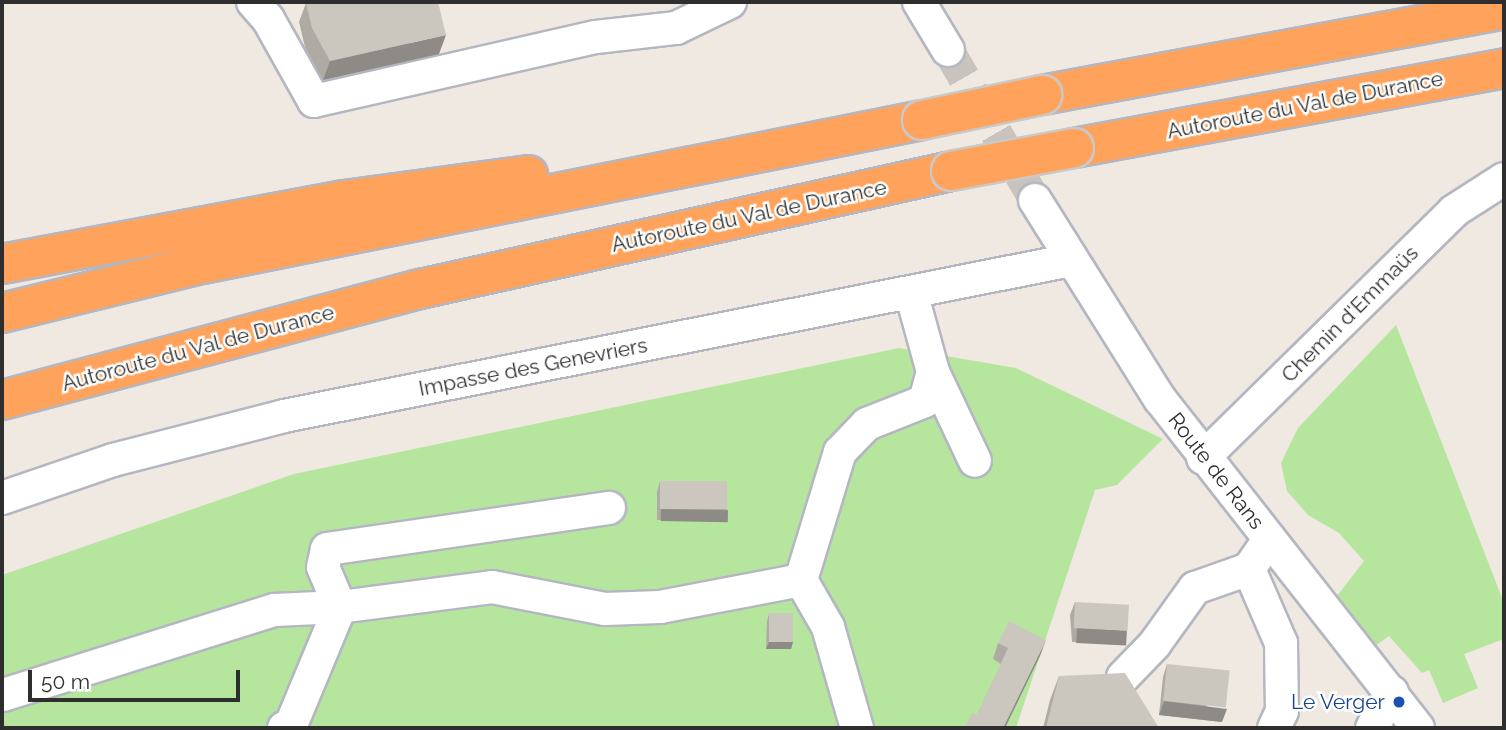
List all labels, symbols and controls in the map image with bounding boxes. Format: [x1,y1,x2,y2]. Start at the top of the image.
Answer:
street label: Autoroute du Val de Durance [1164,66,1446,144]
street label: Autoroute du Val de Durance [609,174,889,258]
street label: Chemin d'Emmaüs [1276,240,1424,388]
street label: Autoroute du Val de Durance [59,299,337,397]
street label: Impasse des Genevriers [417,332,649,402]
street label: Route de Rans [1163,408,1269,534]
scale bar [32,656,243,700]
text: 50 m [41,669,90,694]
place label: Le Verger [1290,689,1385,715]
marker: Le Verger [1391,694,1407,710]

